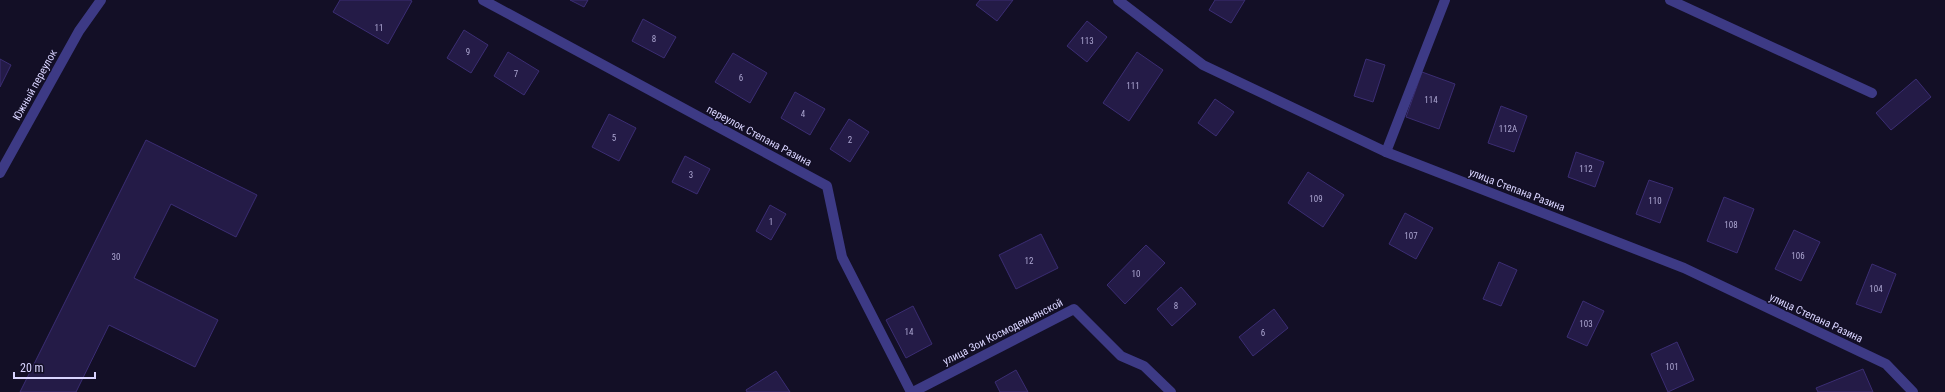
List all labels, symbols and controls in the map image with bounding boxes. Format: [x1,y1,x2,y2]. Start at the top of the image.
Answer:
house number: 11 [375,23,383,33]
house number: 8 [652,34,656,44]
house number: 113 [1080,36,1094,46]
street label: Южный переулок [10,47,60,123]
house number: 9 [466,47,470,57]
house number: 7 [514,69,519,79]
house number: 6 [739,73,743,83]
house number: 111 [1126,81,1140,91]
house number: 114 [1424,95,1438,105]
street label: переулок Степана Разина [704,103,814,169]
house number: 4 [801,109,806,119]
house number: 112А [1499,124,1517,134]
house number: 5 [612,133,617,143]
house number: 2 [848,135,853,145]
house number: 112 [1579,164,1593,174]
street label: улица Степана Разина [1467,166,1567,214]
house number: 3 [689,170,693,180]
house number: 109 [1309,194,1323,204]
house number: 110 [1648,196,1662,206]
house number: 1 [769,217,773,227]
house number: 108 [1724,220,1738,230]
house number: 107 [1404,231,1418,241]
house number: 106 [1791,251,1805,261]
house number: 30 [112,252,120,262]
house number: 12 [1025,256,1034,266]
house number: 10 [1132,269,1140,279]
house number: 104 [1869,284,1883,294]
street label: улица Степана Разина [1767,291,1865,345]
street label: улица Зои Космодемьянской [941,296,1065,368]
house number: 8 [1174,301,1178,311]
house number: 103 [1579,319,1593,329]
house number: 14 [905,327,914,337]
house number: 6 [1261,328,1265,338]
scale bar [14,354,95,380]
text: 20 m [20,361,44,375]
house number: 101 [1665,362,1679,372]

